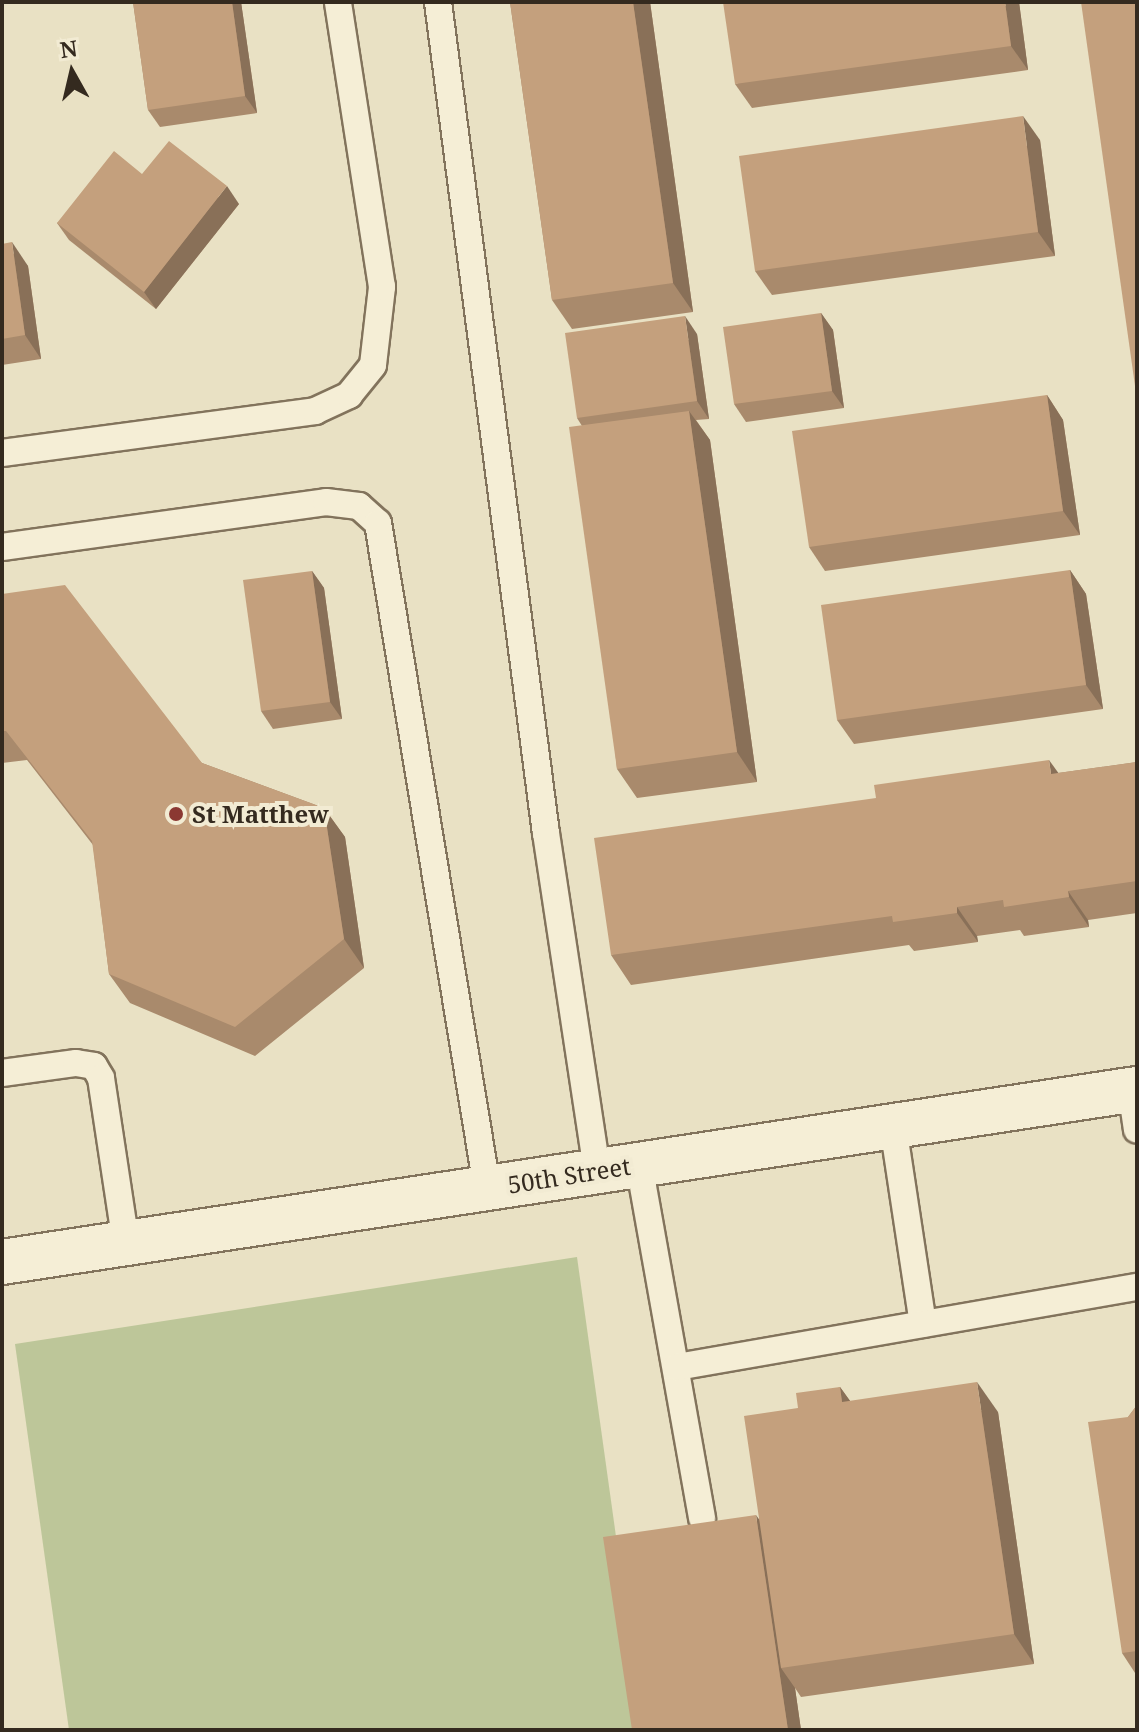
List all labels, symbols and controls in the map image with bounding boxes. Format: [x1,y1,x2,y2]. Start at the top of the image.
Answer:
north arrow [32,32,112,112]
text: N [58,32,79,64]
place label: St Matthew [192,800,329,828]
marker: St Matthew [167,805,185,823]
street label: 50th Street [506,1151,632,1199]

